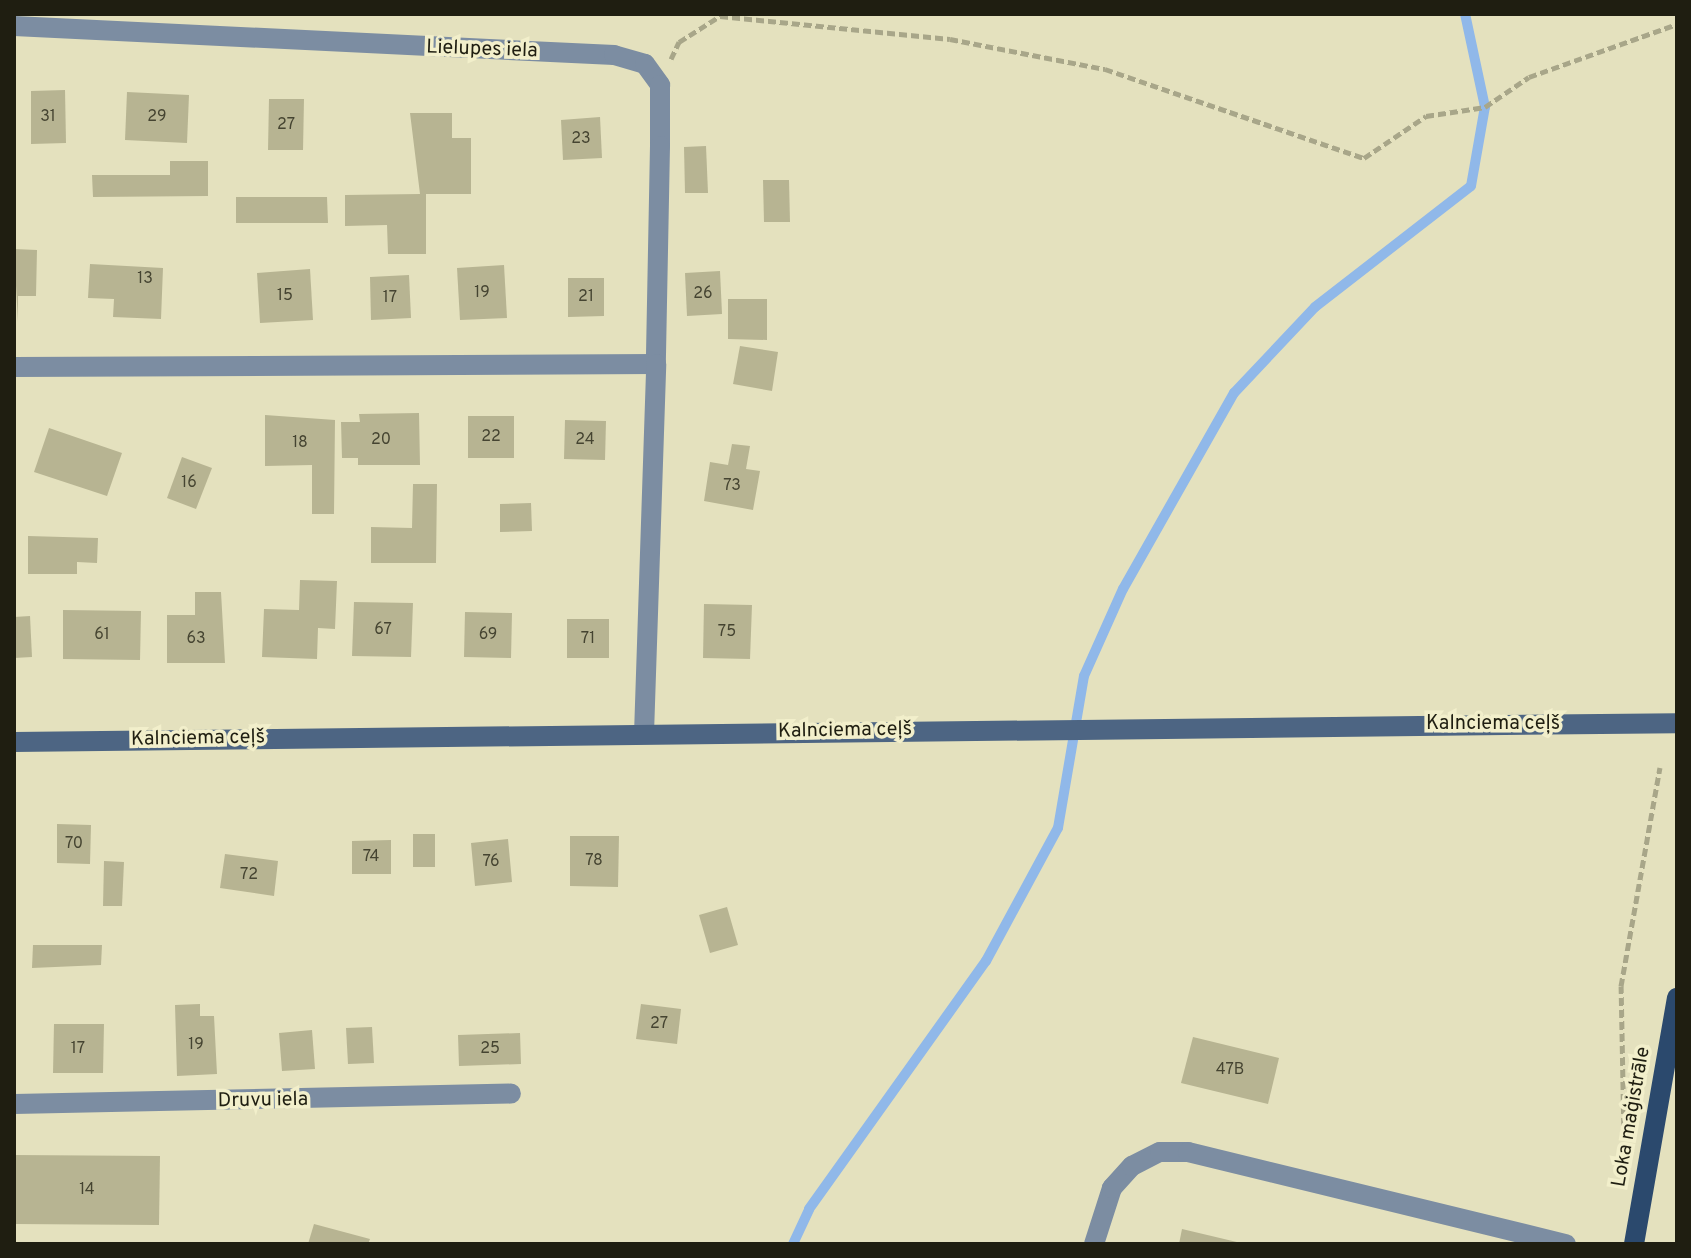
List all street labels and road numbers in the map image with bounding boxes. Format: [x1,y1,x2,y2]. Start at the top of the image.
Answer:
street label: Lielupes iela [426,36,538,64]
street label: Kalnciema ceļš [1426,712,1560,736]
street label: Kalnciema ceļš [778,718,912,744]
street label: Kalnciema ceļš [131,726,265,752]
street label: Loka maģistrāle [1608,1045,1656,1189]
street label: Druvu iela [218,1088,308,1114]

